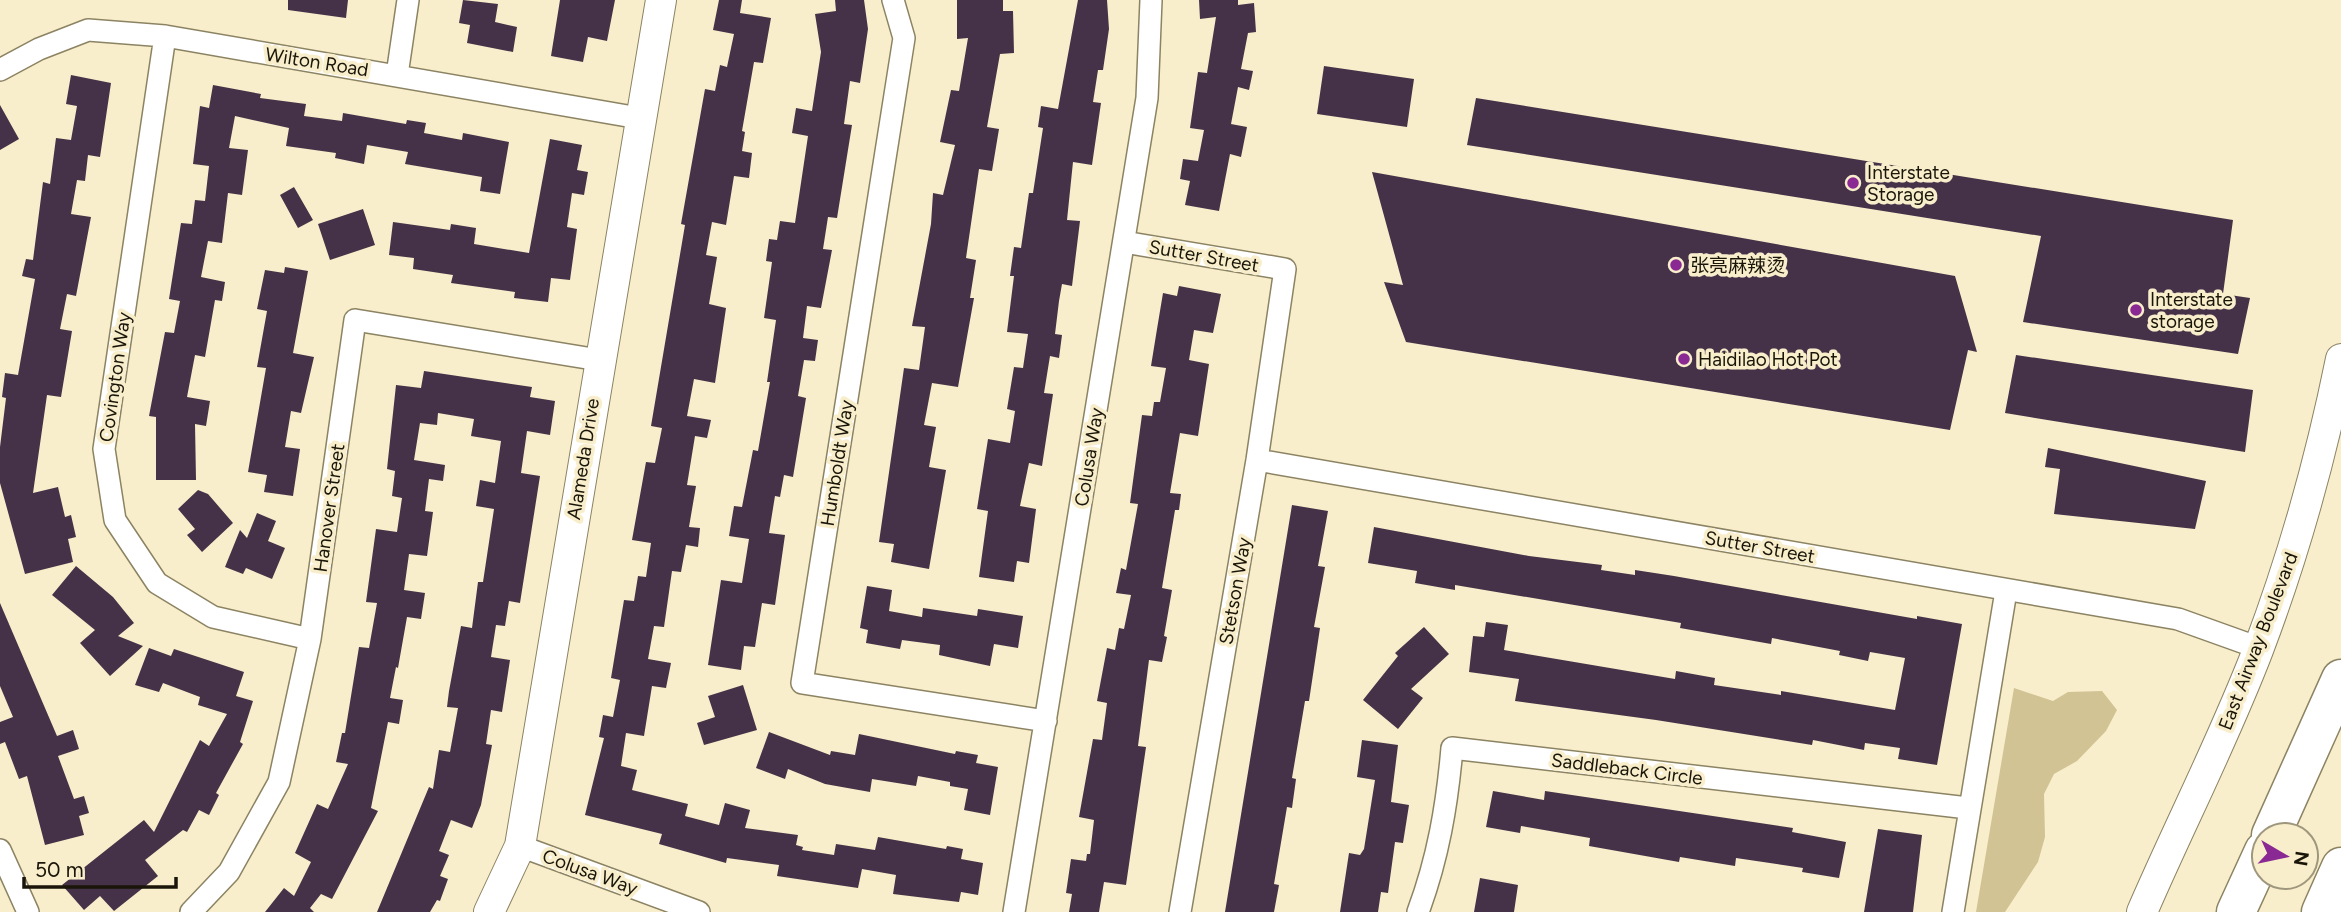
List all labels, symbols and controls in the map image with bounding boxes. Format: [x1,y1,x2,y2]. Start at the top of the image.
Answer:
street label: Wilton Road [264,43,370,81]
place label: Interstate Storage [1867,161,1950,206]
marker: Interstate Storage [1845,175,1861,191]
street label: Sutter Street [1147,235,1261,277]
place label: 张亮麻辣烫 [1690,254,1785,277]
marker: 张亮麻辣烫 [1668,257,1684,273]
place label: Interstate storage [2150,288,2233,333]
marker: Interstate storage [2128,302,2144,318]
street label: Covington Way [94,311,136,443]
place label: Haidilao Hot Pot [1698,348,1838,371]
marker: Haidilao Hot Pot [1676,351,1692,367]
street label: Alameda Drive [562,397,604,521]
street label: Humboldt Way [816,398,858,528]
street label: Colusa Way [1070,406,1108,508]
street label: Hanover Street [309,442,349,574]
street label: Sutter Street [1703,526,1817,568]
street label: Stetson Way [1214,536,1256,646]
street label: East Airway Boulevard [2213,549,2303,733]
street label: Saddleback Circle [1550,748,1704,790]
north arrow [2250,821,2320,891]
street label: Colusa Way [539,844,641,900]
scale bar [24,846,177,890]
text: N [2289,850,2314,868]
text: 50 m [35,857,84,882]

